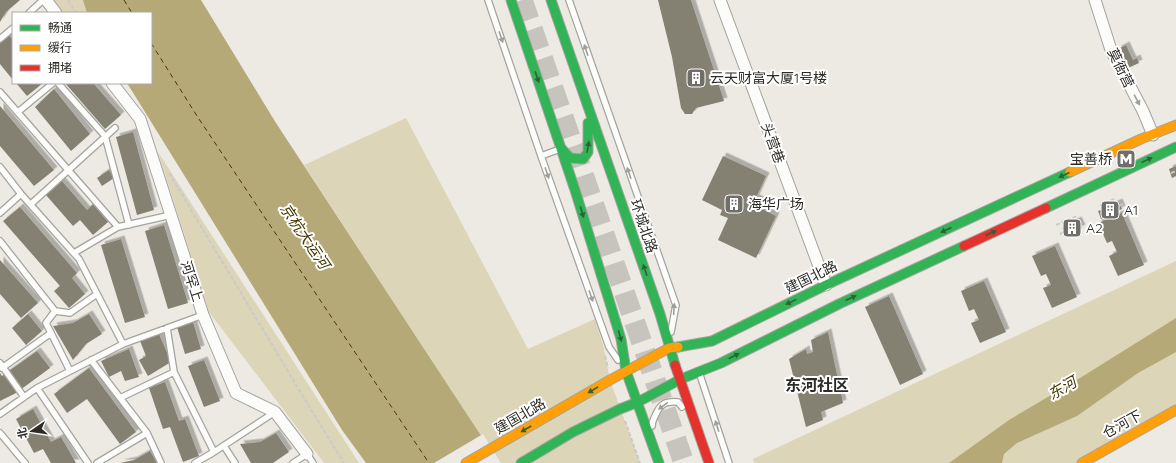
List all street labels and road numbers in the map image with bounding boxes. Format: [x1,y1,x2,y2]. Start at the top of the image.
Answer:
street label: 莫衙营 [1104,45,1138,91]
street label: 头营巷 [757,120,789,166]
street label: 环城北路 [626,197,662,255]
street label: 建国北路 [782,257,840,297]
street label: 河罕上 [177,258,207,304]
street label: 建国北路 [491,394,549,438]
street label: 仓河下 [1099,406,1145,442]

